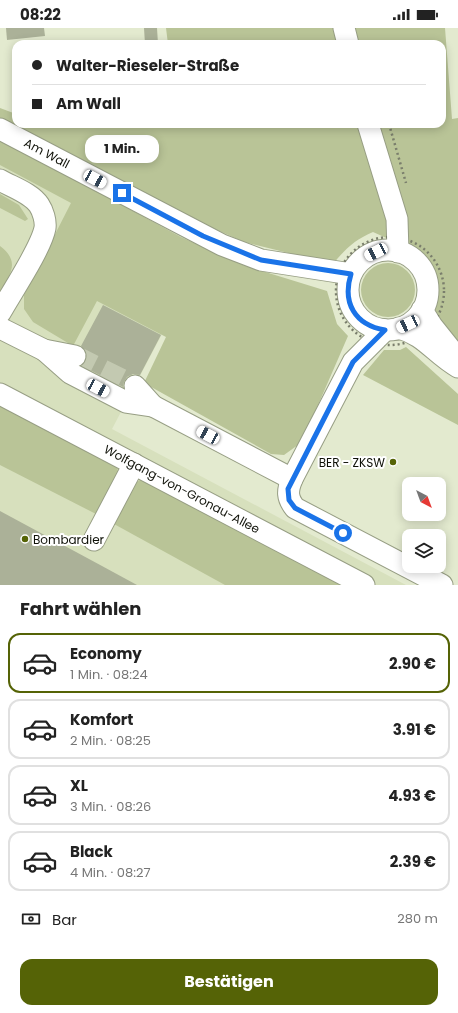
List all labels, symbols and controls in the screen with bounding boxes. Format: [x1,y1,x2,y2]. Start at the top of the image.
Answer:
text: 08:22 [20,4,61,25]
text: Walter-Rieseler-Straße [56,55,239,76]
text: Am Wall [56,93,121,114]
street label: Am Wall [21,134,73,172]
callout: 1 Min. [85,135,159,163]
text: 1 Min. [104,139,140,158]
car [82,168,108,190]
route end [113,184,131,202]
car [363,241,389,263]
car [395,313,421,335]
car [85,377,111,399]
car [195,424,221,446]
street label: Wolfgang-von-Gronau-Allee [101,441,263,537]
place label: BER - ZKSW [319,454,385,471]
marker: BER - ZKSW [388,457,398,467]
north arrow [402,477,446,521]
map controls [402,477,446,573]
route start [334,524,352,542]
button: layers [402,529,446,573]
place label: Bombardier [33,531,105,548]
marker: Bombardier [20,534,30,544]
text: Fahrt wählen [20,596,142,621]
text: Economy [70,643,142,664]
icon: car [22,645,58,681]
text: 2.90 € [389,653,436,674]
text: 1 Min. · 08:24 [70,665,148,684]
text: Komfort [70,709,133,730]
icon: car [22,711,58,747]
text: 3.91 € [393,719,436,740]
text: 2 Min. · 08:25 [70,731,151,750]
text: XL [70,775,88,796]
icon: car [22,777,58,813]
text: 4.93 € [388,785,436,806]
text: 3 Min. · 08:26 [70,797,151,816]
text: Black [70,841,113,862]
icon: car [22,843,58,879]
text: 2.39 € [390,851,436,872]
text: 4 Min. · 08:27 [70,863,151,882]
icon: cash [20,908,42,930]
text: Bar [52,909,77,930]
text: 280 m [397,909,438,928]
button: Bestätigen [20,959,438,1005]

